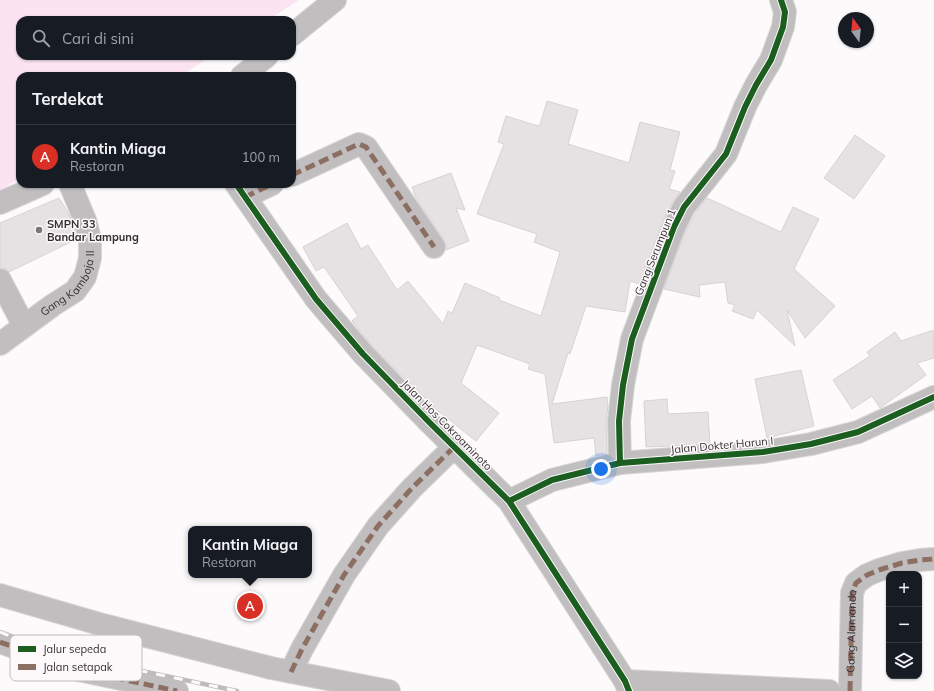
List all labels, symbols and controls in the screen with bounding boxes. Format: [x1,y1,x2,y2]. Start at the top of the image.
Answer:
north arrow [838,12,874,48]
search box [16,16,296,60]
icon: search [30,27,52,49]
text: Cari di sini [62,29,134,48]
text: Terdekat [32,88,103,109]
text: Kantin Miaga [70,139,166,158]
text: A [40,149,50,165]
text: 100 m [242,149,280,165]
text: Restoran [70,158,124,174]
street label: Gang Serumpun 1 [631,207,679,297]
place label: SMPN 33 Bandar Lampung [47,217,139,244]
marker: SMPN 33 Bandar Lampung [34,225,44,235]
street label: Gang Kamboja II [37,250,97,319]
street label: Jalan Hos Cokroaminoto [399,377,495,473]
street label: Jalan Dokter Harun I [670,434,774,456]
your location [591,459,611,479]
popup [188,526,312,578]
text: Kantin Miaga [202,535,298,554]
text: Restoran [202,554,256,570]
map controls [886,571,922,679]
button: + [886,571,922,607]
street label: Gang Alamanda [843,587,860,673]
pin: A [237,591,263,621]
button: − [886,607,922,643]
legend [10,635,142,681]
text: Jalur sepeda [43,642,106,656]
button: layers [886,643,922,679]
text: Jalan setapak [43,660,113,674]

